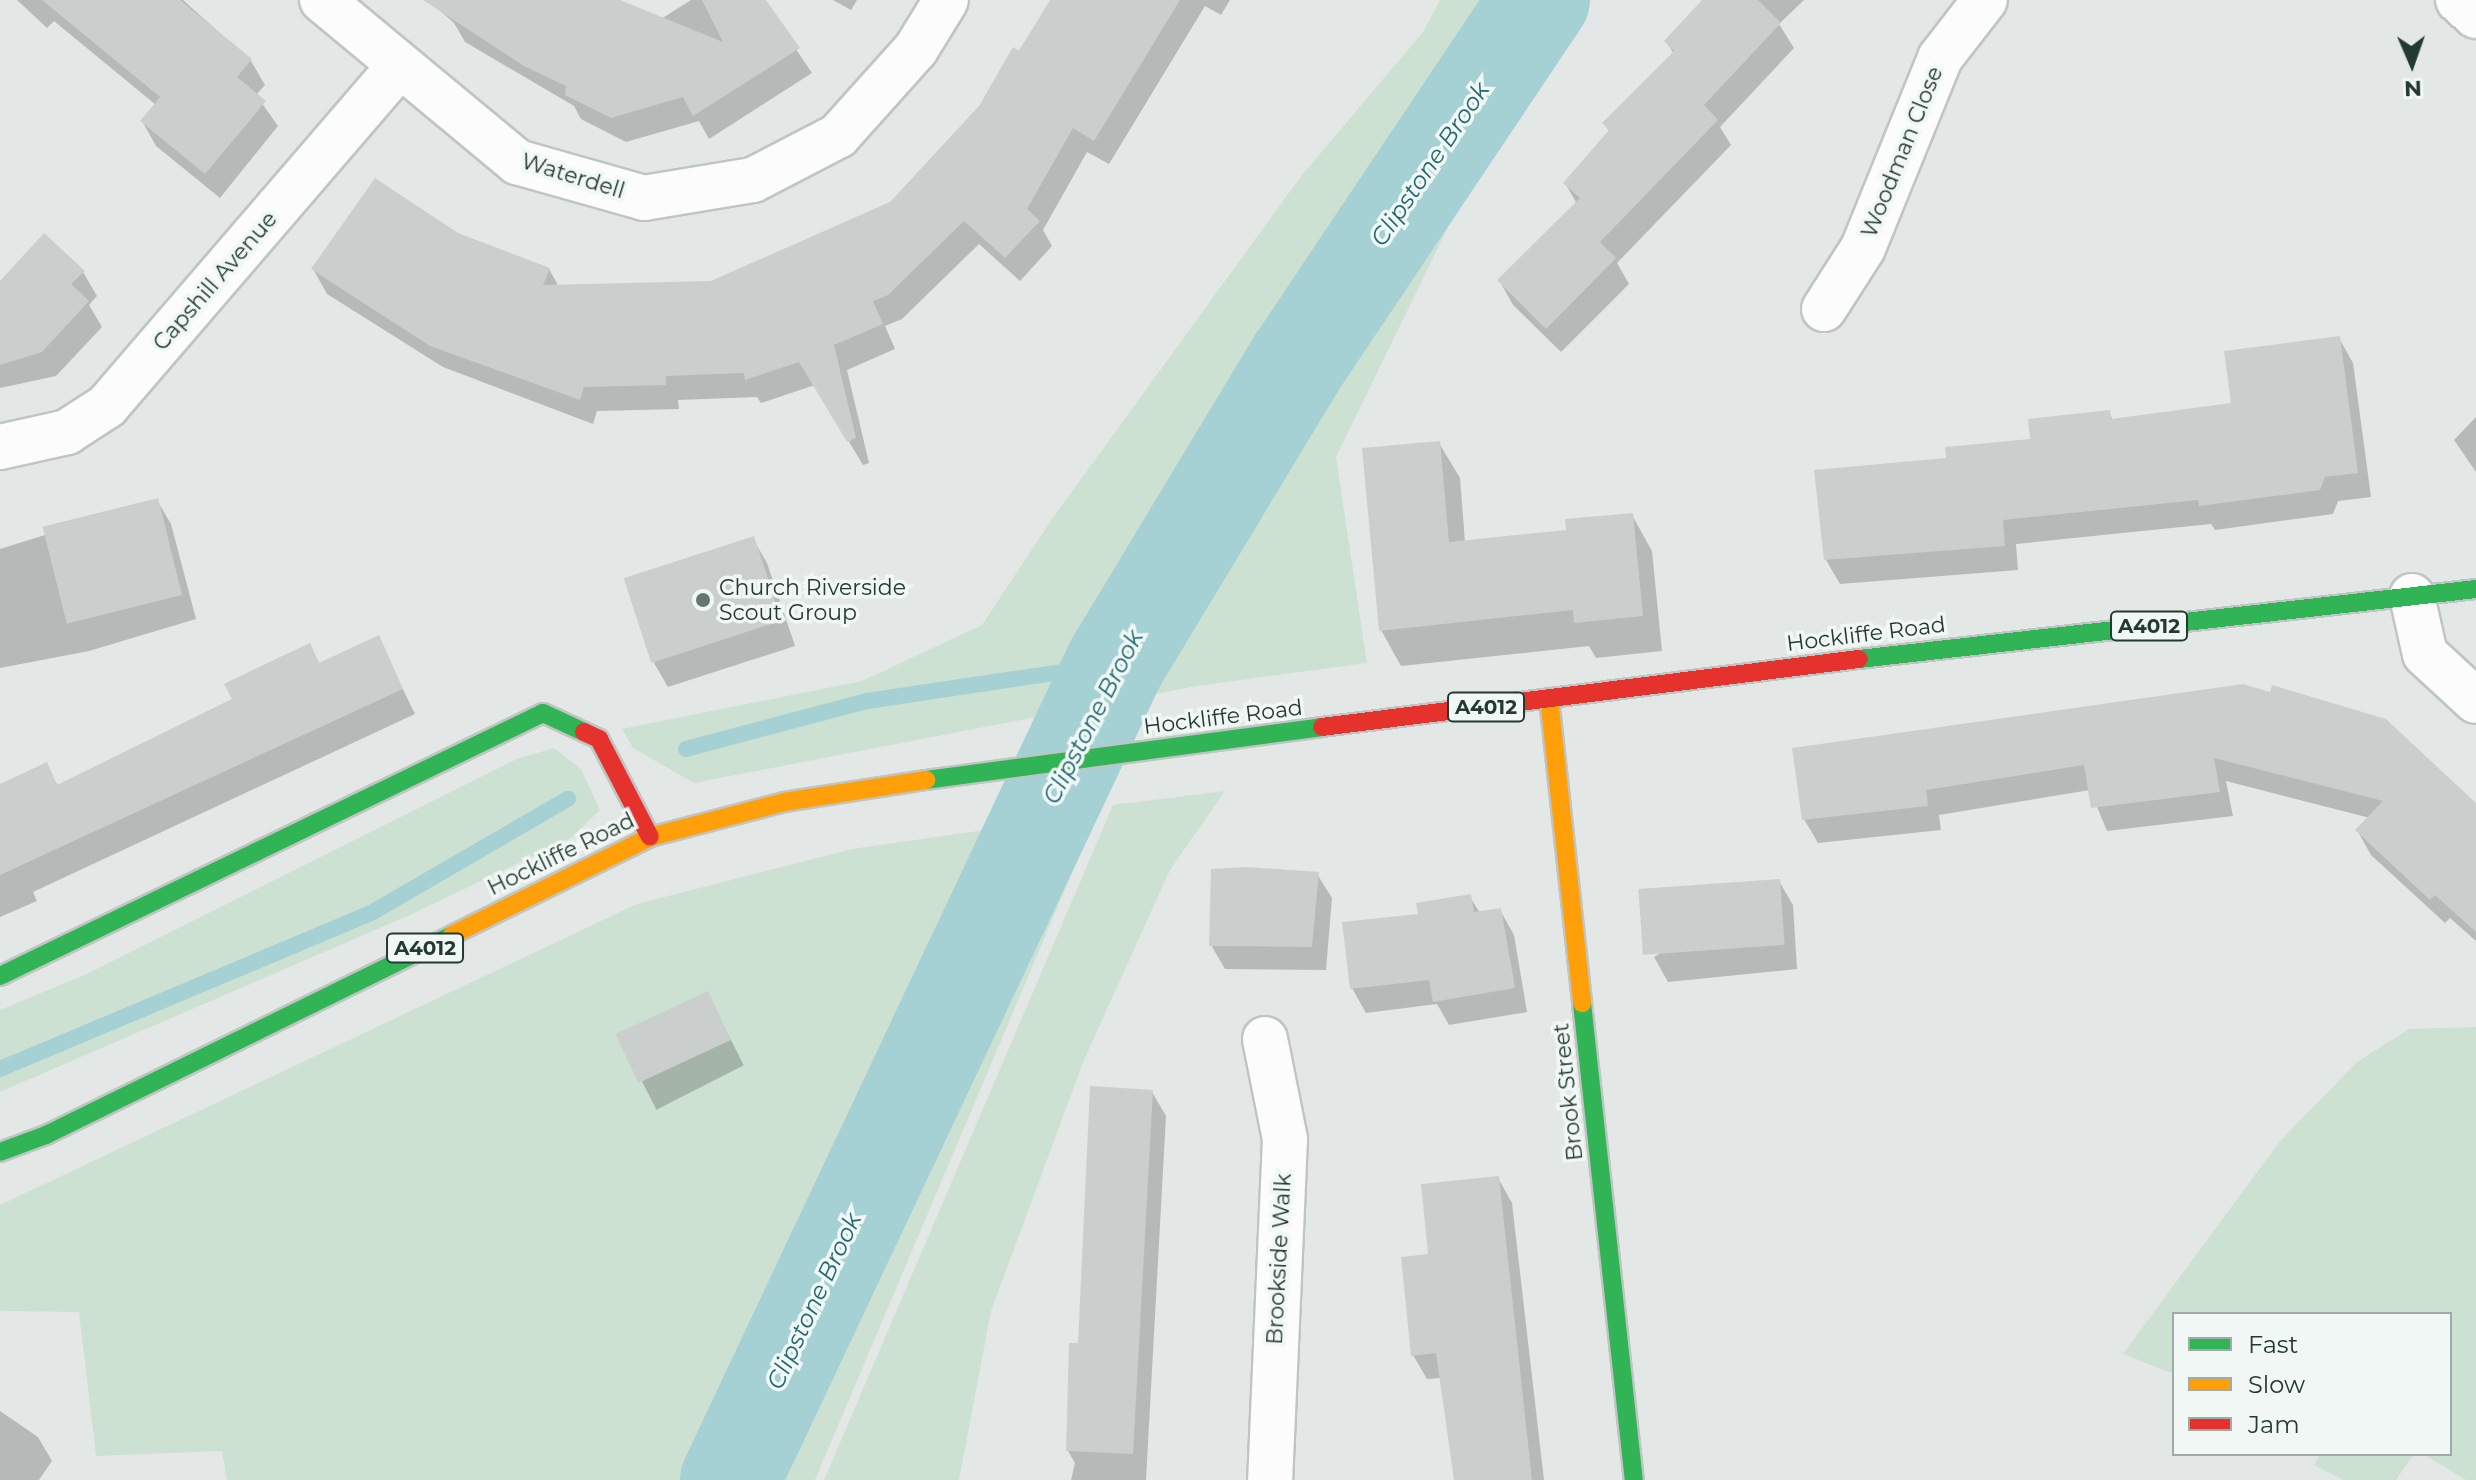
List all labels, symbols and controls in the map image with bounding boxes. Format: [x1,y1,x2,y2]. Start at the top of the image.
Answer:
north arrow [2372,24,2452,104]
street label: Woodman Close [1856,63,1948,241]
text: N [2403,75,2422,102]
water label: Clipstone Brook [1365,77,1495,251]
street label: Waterdell [518,148,628,204]
street label: Capshill Avenue [147,206,283,356]
place label: Church Riverside Scout Group [719,574,906,626]
marker: Church Riverside Scout Group [694,591,712,609]
road number: A4012 [2109,610,2189,642]
street label: Hockliffe Road [1785,611,1947,657]
water label: Clipstone Brook [1037,625,1149,809]
road number: A4012 [1446,691,1526,723]
street label: Hockliffe Road [1142,694,1304,740]
street label: Hockliffe Road [483,807,639,901]
road number: A4012 [385,932,465,964]
street label: Brook Street [1548,1022,1588,1162]
street label: Brookside Walk [1261,1173,1297,1345]
water label: Clipstone Brook [761,1208,867,1394]
legend [2172,1312,2452,1456]
text: Fast [2248,1330,2298,1359]
text: Slow [2248,1370,2305,1399]
text: Jam [2248,1410,2300,1439]

